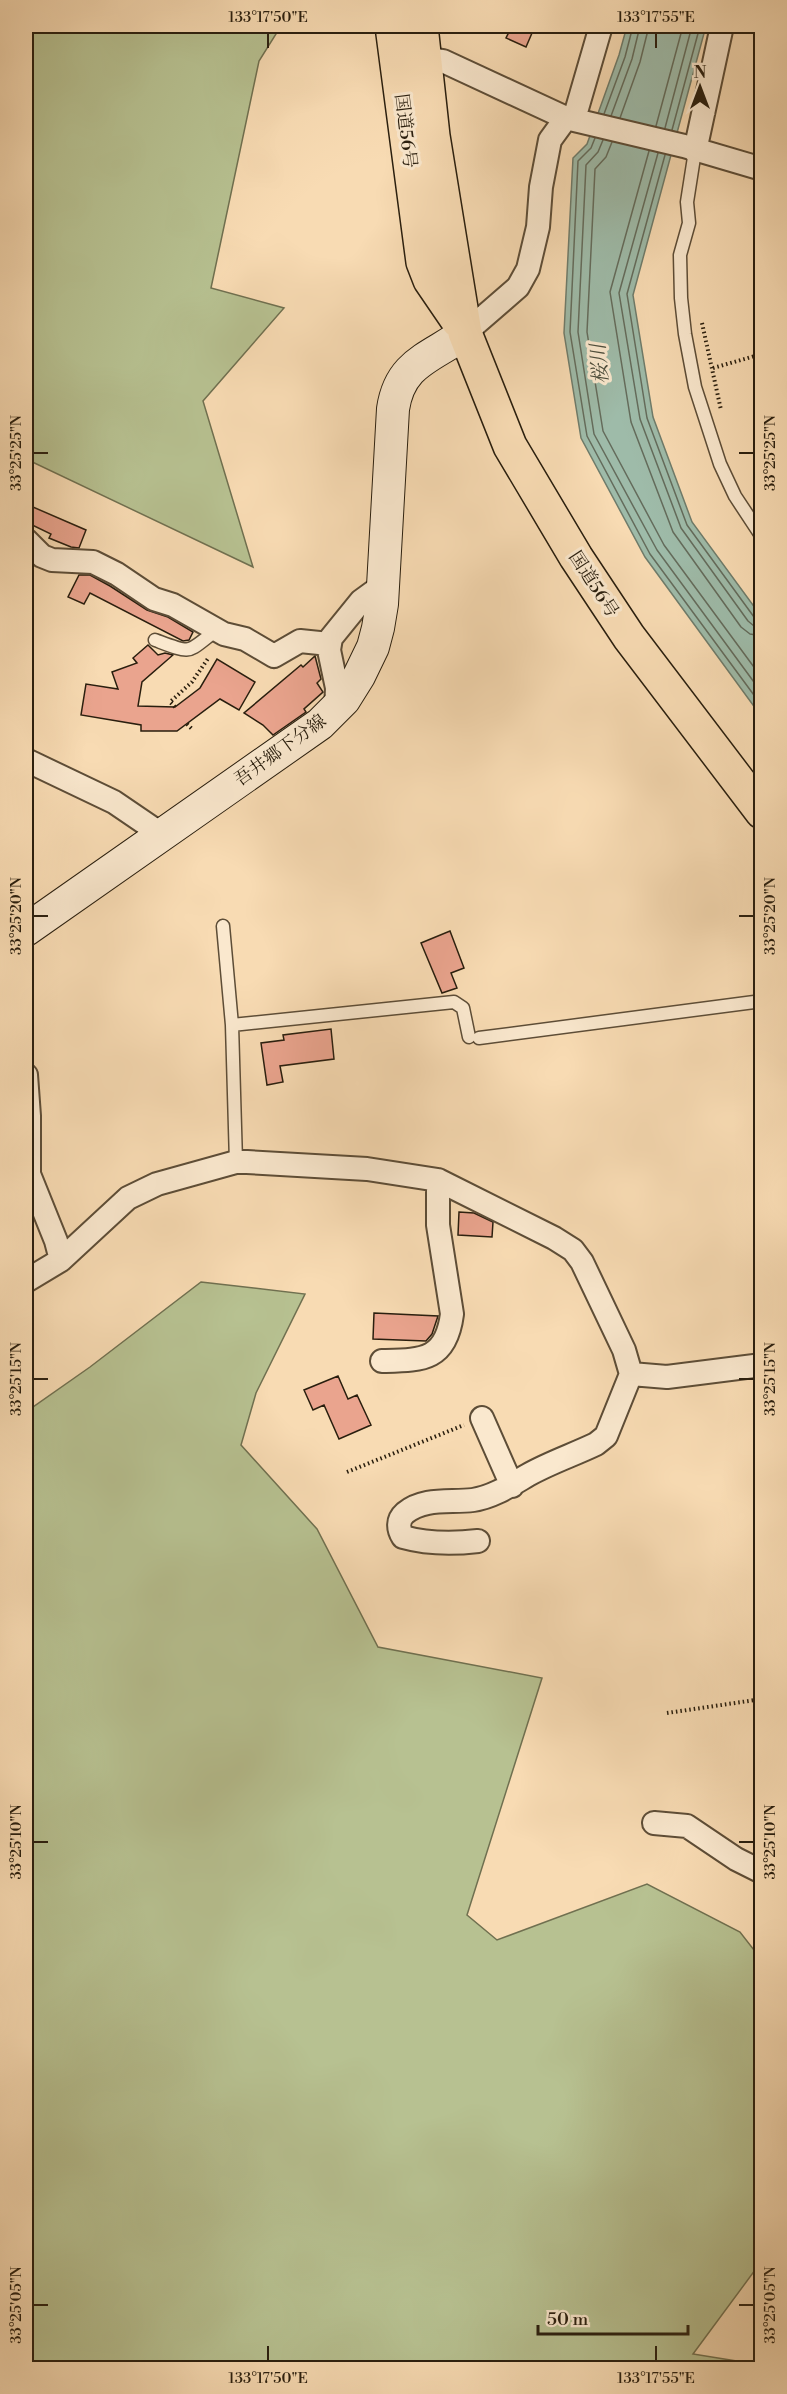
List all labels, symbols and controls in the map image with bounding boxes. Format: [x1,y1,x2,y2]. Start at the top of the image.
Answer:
text: 133°17'50"E [228,8,308,27]
text: 133°17'55"E [617,8,695,27]
north arrow [670,57,730,117]
text: N [694,63,707,83]
street label: 国道56号 [390,93,421,170]
water label: 桜川 [586,341,615,385]
text: 33°25'25"N [7,415,26,491]
text: 33°25'25"N [761,415,780,491]
street label: 国道56号 [564,547,624,622]
street label: 吾井郷下分線 [230,709,331,791]
text: 33°25'20"N [7,877,26,955]
text: 33°25'20"N [761,877,780,955]
text: 33°25'15"N [7,1342,26,1416]
text: 33°25'15"N [761,1342,780,1416]
text: 33°25'10"N [7,1804,26,1880]
text: 33°25'10"N [761,1804,780,1880]
text: 33°25'05"N [7,2266,26,2344]
text: 33°25'05"N [761,2266,780,2344]
scale bar [538,2298,688,2336]
text: 50 m [547,2308,589,2331]
text: 133°17'50"E [228,2369,308,2388]
text: 133°17'55"E [617,2369,695,2388]

